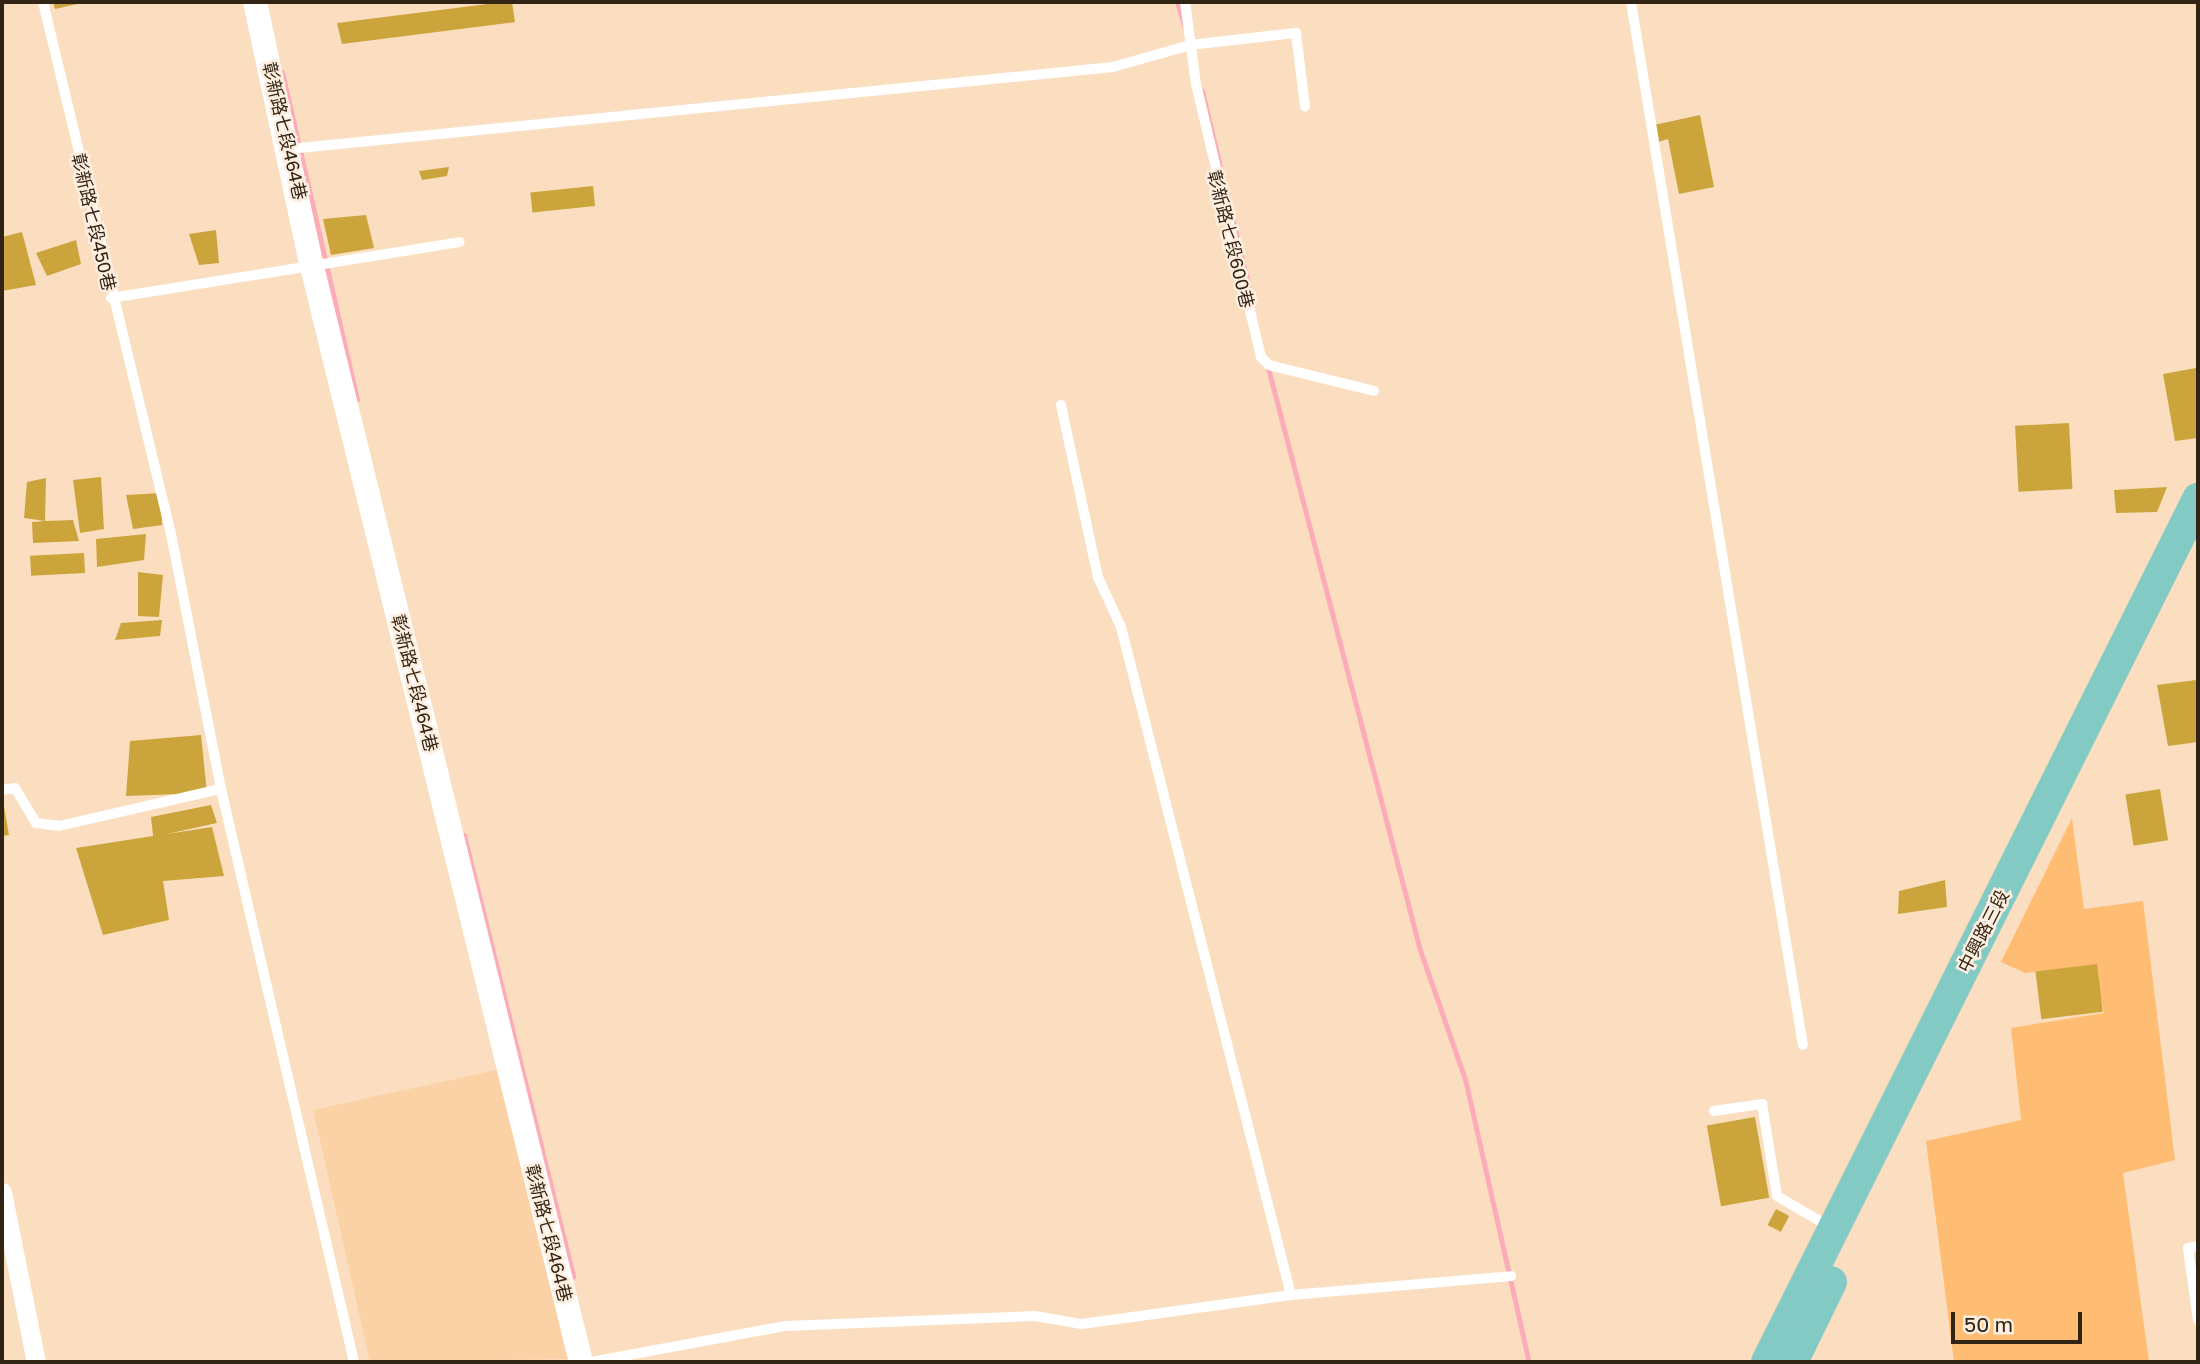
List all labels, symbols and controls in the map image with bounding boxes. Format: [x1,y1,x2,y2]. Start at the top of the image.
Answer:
street label: 彰新路七段464巷 [259,60,311,202]
street label: 彰新路七段450巷 [68,151,120,293]
street label: 彰新路七段600巷 [1203,168,1259,310]
street label: 彰新路七段464巷 [387,612,443,754]
street label: 中興路三段 [1953,886,2013,976]
street label: 彰新路七段464巷 [521,1162,577,1304]
scale bar [1955,1298,2086,1342]
text: 50 m [1964,1311,2013,1337]

